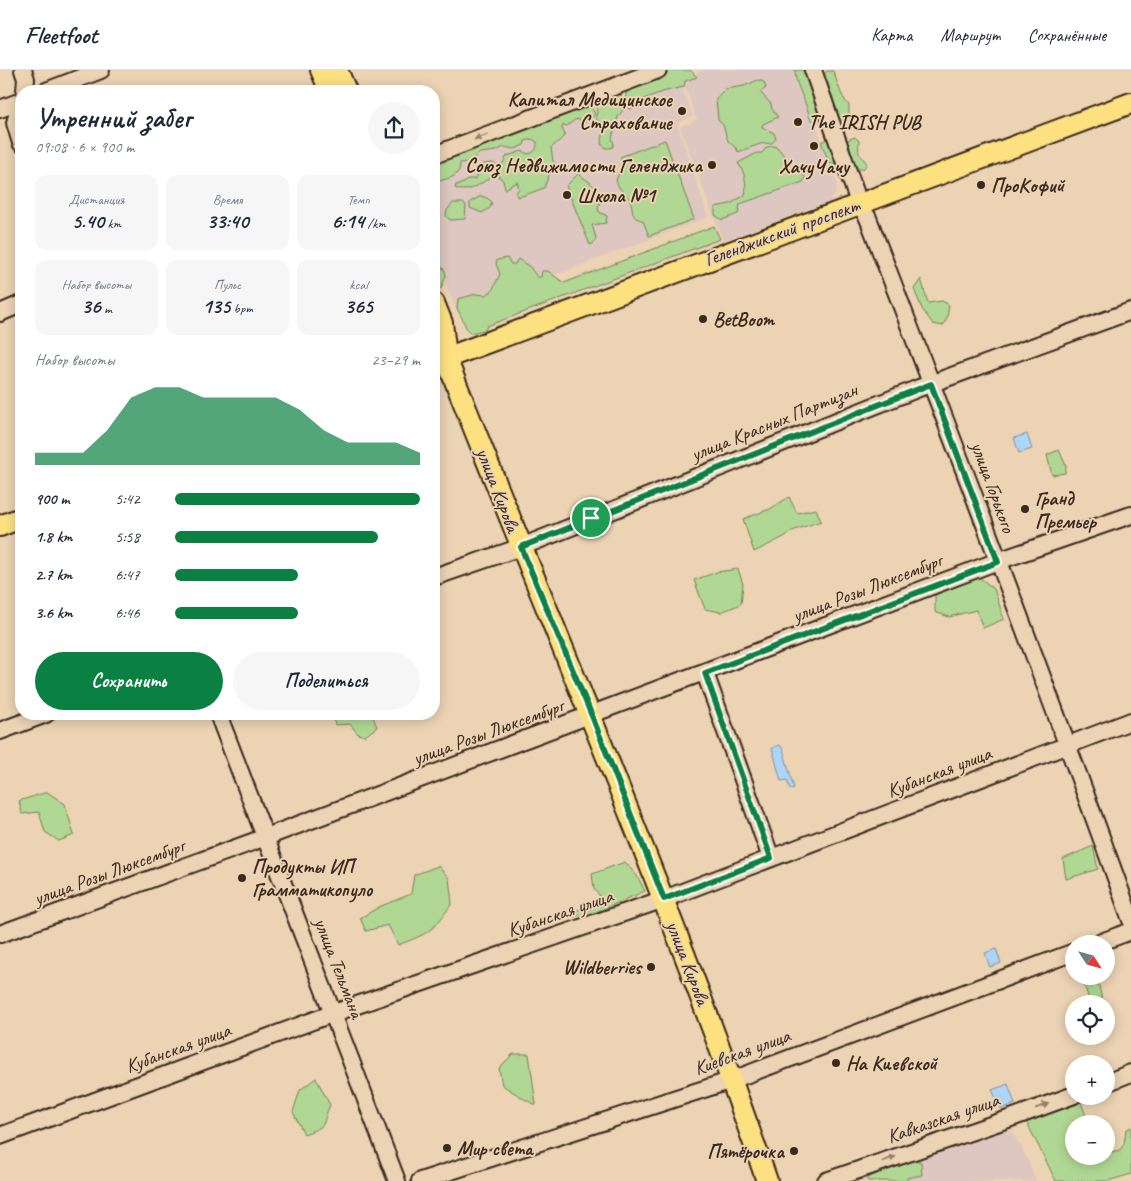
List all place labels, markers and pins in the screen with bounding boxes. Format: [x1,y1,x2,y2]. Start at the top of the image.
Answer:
place label: Капитал Медицинское Страхование [508,87,674,135]
marker: Капитал Медицинское Страхование [676,105,688,117]
place label: The IRISH PUB [808,110,923,135]
marker: The IRISH PUB [792,116,804,128]
marker: ХачуЧачу [808,140,820,152]
place label: Союз Недвижимости Геленджика [465,153,703,179]
place label: ХачуЧачу [779,154,851,180]
marker: Союз Недвижимости Геленджика [706,159,718,171]
place label: ПроКофий [991,173,1066,198]
marker: ПроКофий [975,179,987,191]
place label: Школа №1 [577,183,657,208]
marker: Школа №1 [561,189,573,201]
place label: BetBoom [713,307,776,332]
marker: BetBoom [697,313,709,325]
place label: Гранд Премьер [1035,486,1097,534]
pin [570,497,612,539]
marker: Гранд Премьер [1019,503,1031,515]
place label: Продукты ИП Грамматикопуло [252,854,373,903]
marker: Продукты ИП Грамматикопуло [236,872,248,884]
place label: Wildberries [563,955,643,980]
marker: Wildberries [645,961,657,973]
place label: На Киевской [846,1051,938,1076]
marker: На Киевской [830,1057,842,1069]
place label: Мир света [457,1136,535,1161]
place label: Пятёрочка [707,1139,785,1164]
marker: Мир света [441,1142,453,1154]
marker: Пятёрочка [788,1145,800,1157]

